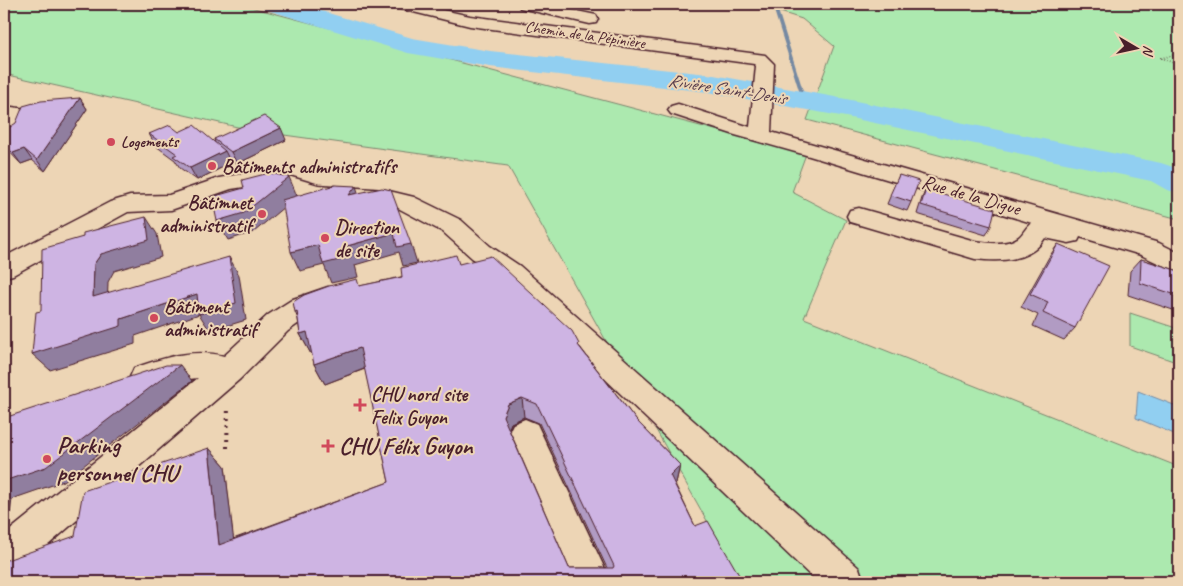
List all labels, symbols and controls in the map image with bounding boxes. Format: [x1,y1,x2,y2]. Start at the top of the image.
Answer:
street label: Chemin de la Pépinière [524,17,648,54]
north arrow [1110,22,1160,72]
text: N [1139,44,1157,58]
water label: Rivière Saint-Denis [667,69,790,110]
place label: Logements [121,132,181,152]
marker: Logements [105,136,117,148]
place label: Bâtiments administratifs [222,154,398,179]
marker: Bâtiments administratifs [206,160,218,172]
street label: Rue de la Digue [919,169,1025,221]
place label: Bâtimnet administratif [160,190,257,238]
marker: Bâtimnet administratif [256,208,268,220]
place label: Direction de site [335,215,400,263]
marker: Direction de site [319,232,331,244]
place label: Bâtiment administratif [164,294,261,342]
marker: Bâtiment administratif [148,312,160,324]
place label: CHU nord site Felix Guyon [371,382,469,430]
marker: CHU nord site Felix Guyon [353,398,367,412]
place label: Parking personnel CHU [57,430,182,488]
place label: CHU Félix Guyon [339,431,473,461]
marker: CHU Félix Guyon [321,439,335,453]
marker: Parking personnel CHU [41,453,53,465]

